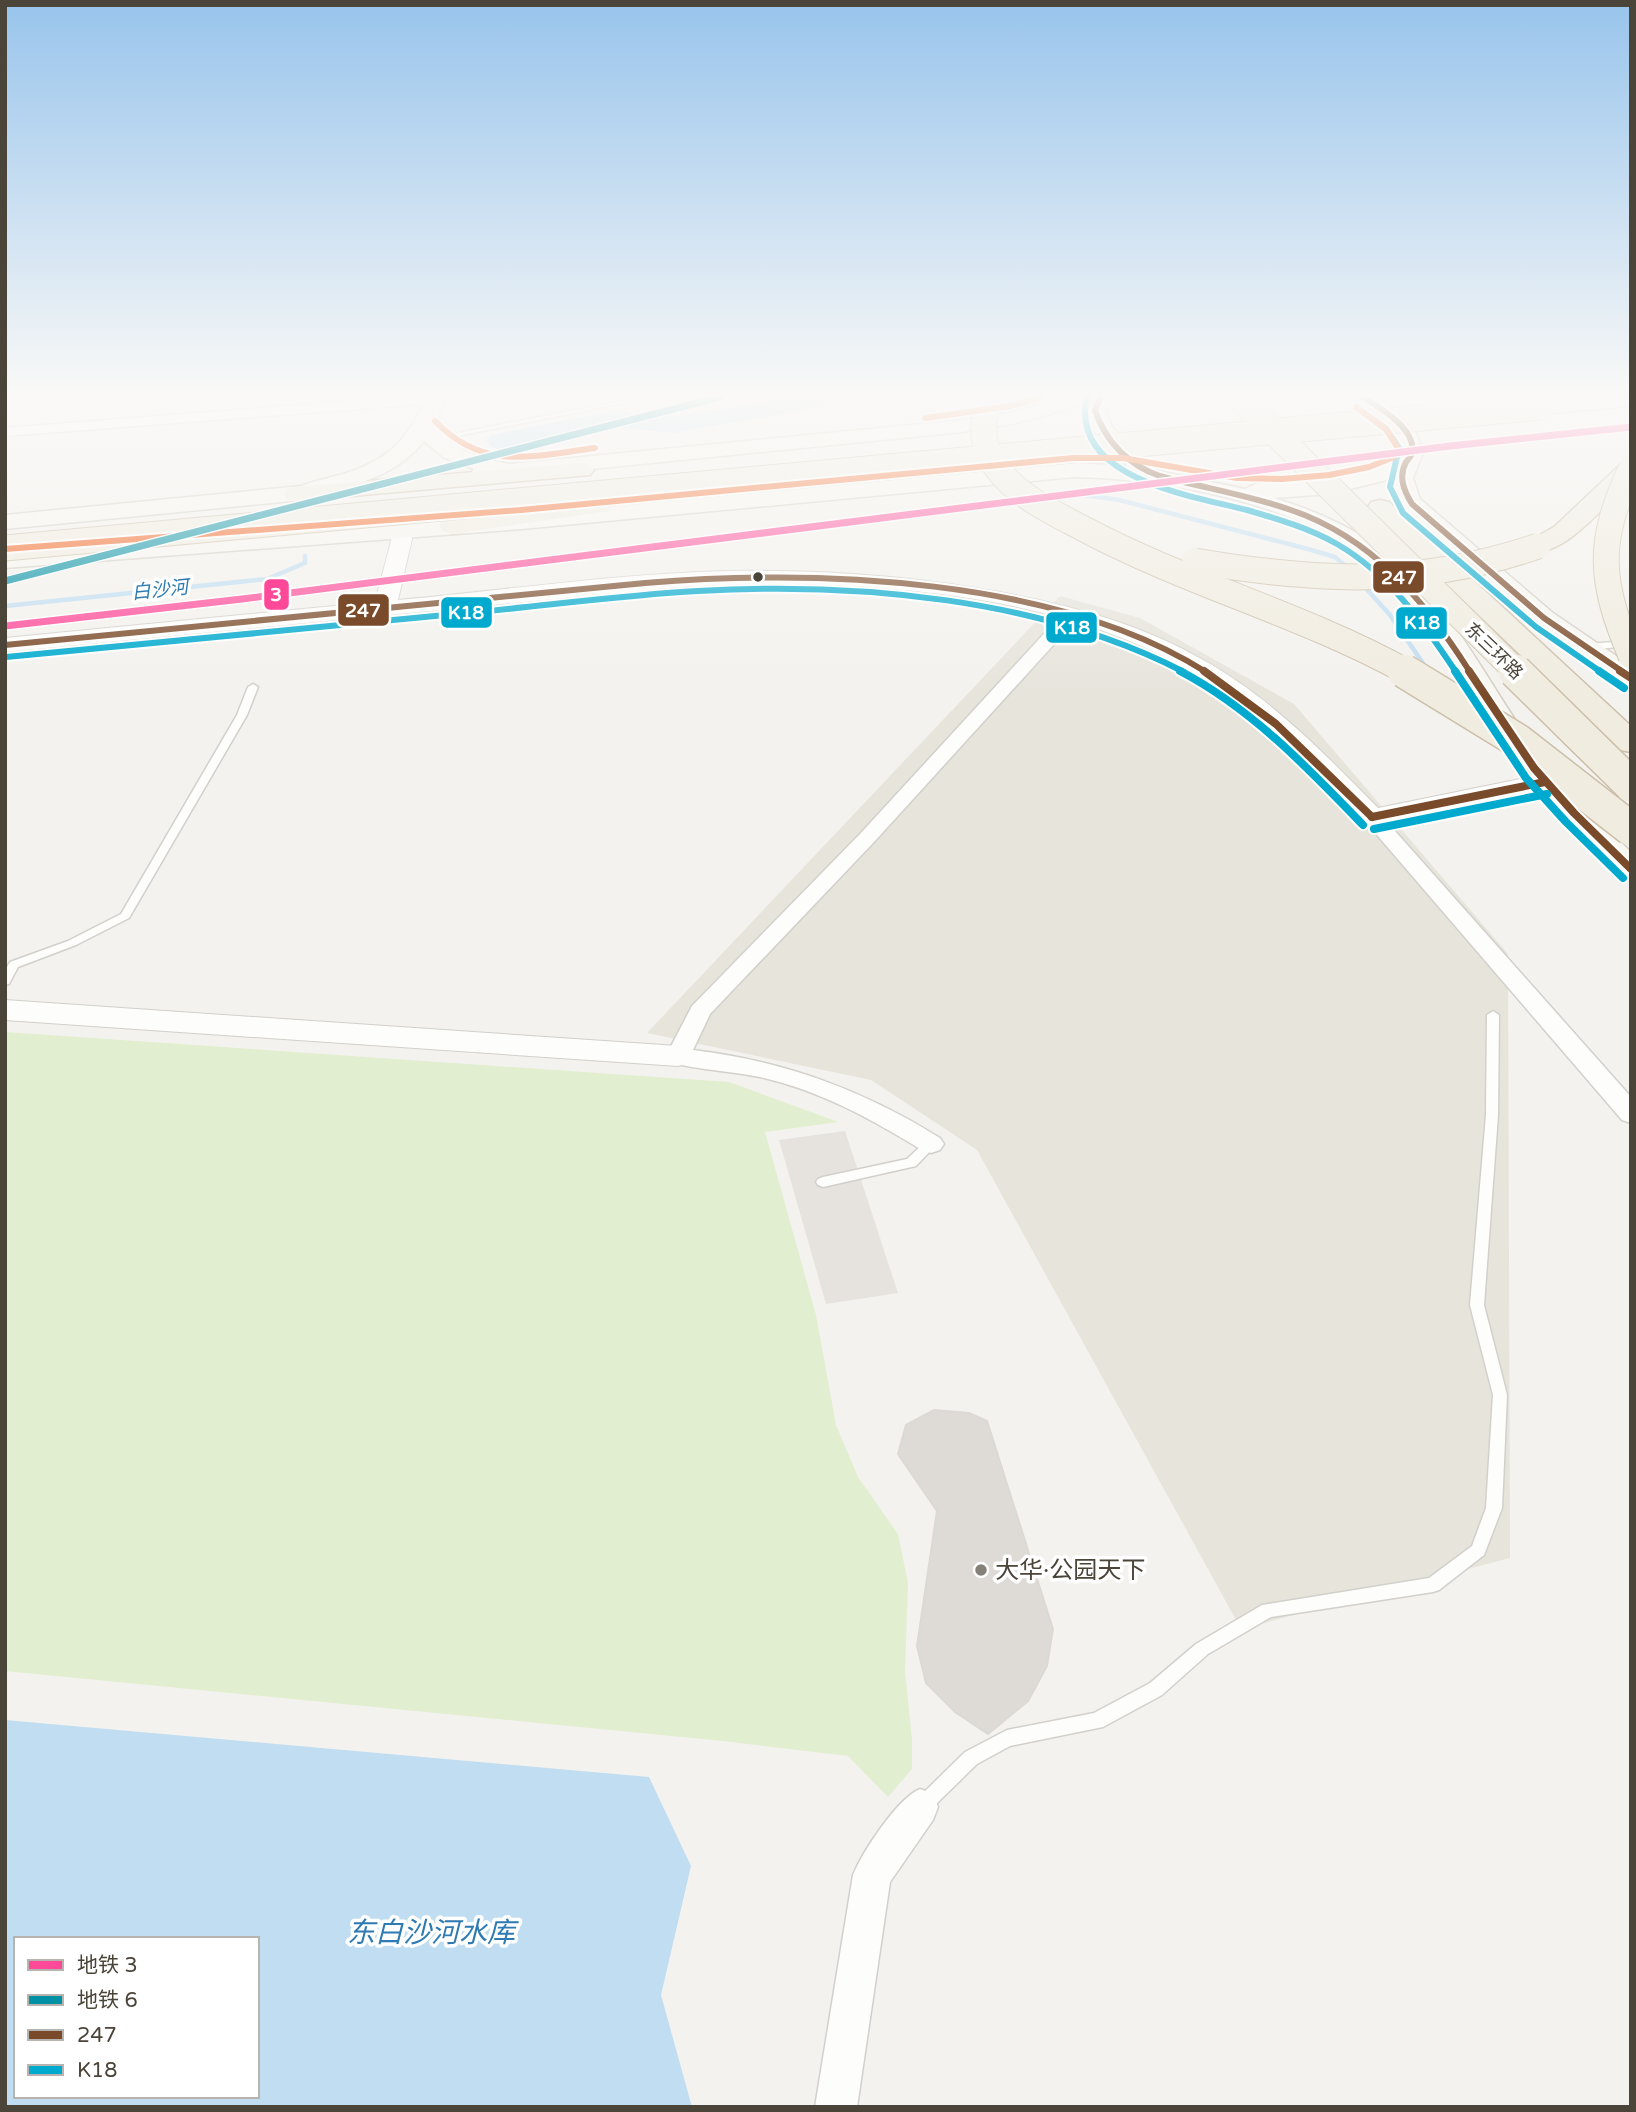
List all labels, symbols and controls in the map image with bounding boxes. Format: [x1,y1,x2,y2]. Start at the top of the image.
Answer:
line badge: 247 [1372,560,1425,594]
text: 247 [1381,567,1417,589]
unlabelled marker [751,570,765,584]
water label: 白沙河 [130,576,193,604]
line badge: 3 [263,578,290,611]
text: 3 [270,584,282,606]
line badge: 247 [337,593,390,627]
line badge: K18 [440,596,493,629]
text: 247 [345,600,381,622]
text: K18 [448,602,484,624]
line badge: K18 [1395,606,1448,640]
line badge: K18 [1045,611,1098,644]
text: K18 [1404,612,1440,634]
text: K18 [1054,617,1090,639]
street label: 东三环路 [1460,618,1528,684]
place label: 大华·公园天下 [995,1556,1145,1585]
marker: 大华·公园天下 [973,1562,989,1578]
water label: 东白沙河水库 [347,1916,519,1950]
legend [14,1937,259,2098]
text: 地铁 3 [77,1953,138,1978]
text: 地铁 6 [77,1988,138,2013]
text: 247 [77,2023,117,2048]
text: K18 [77,2058,117,2083]

